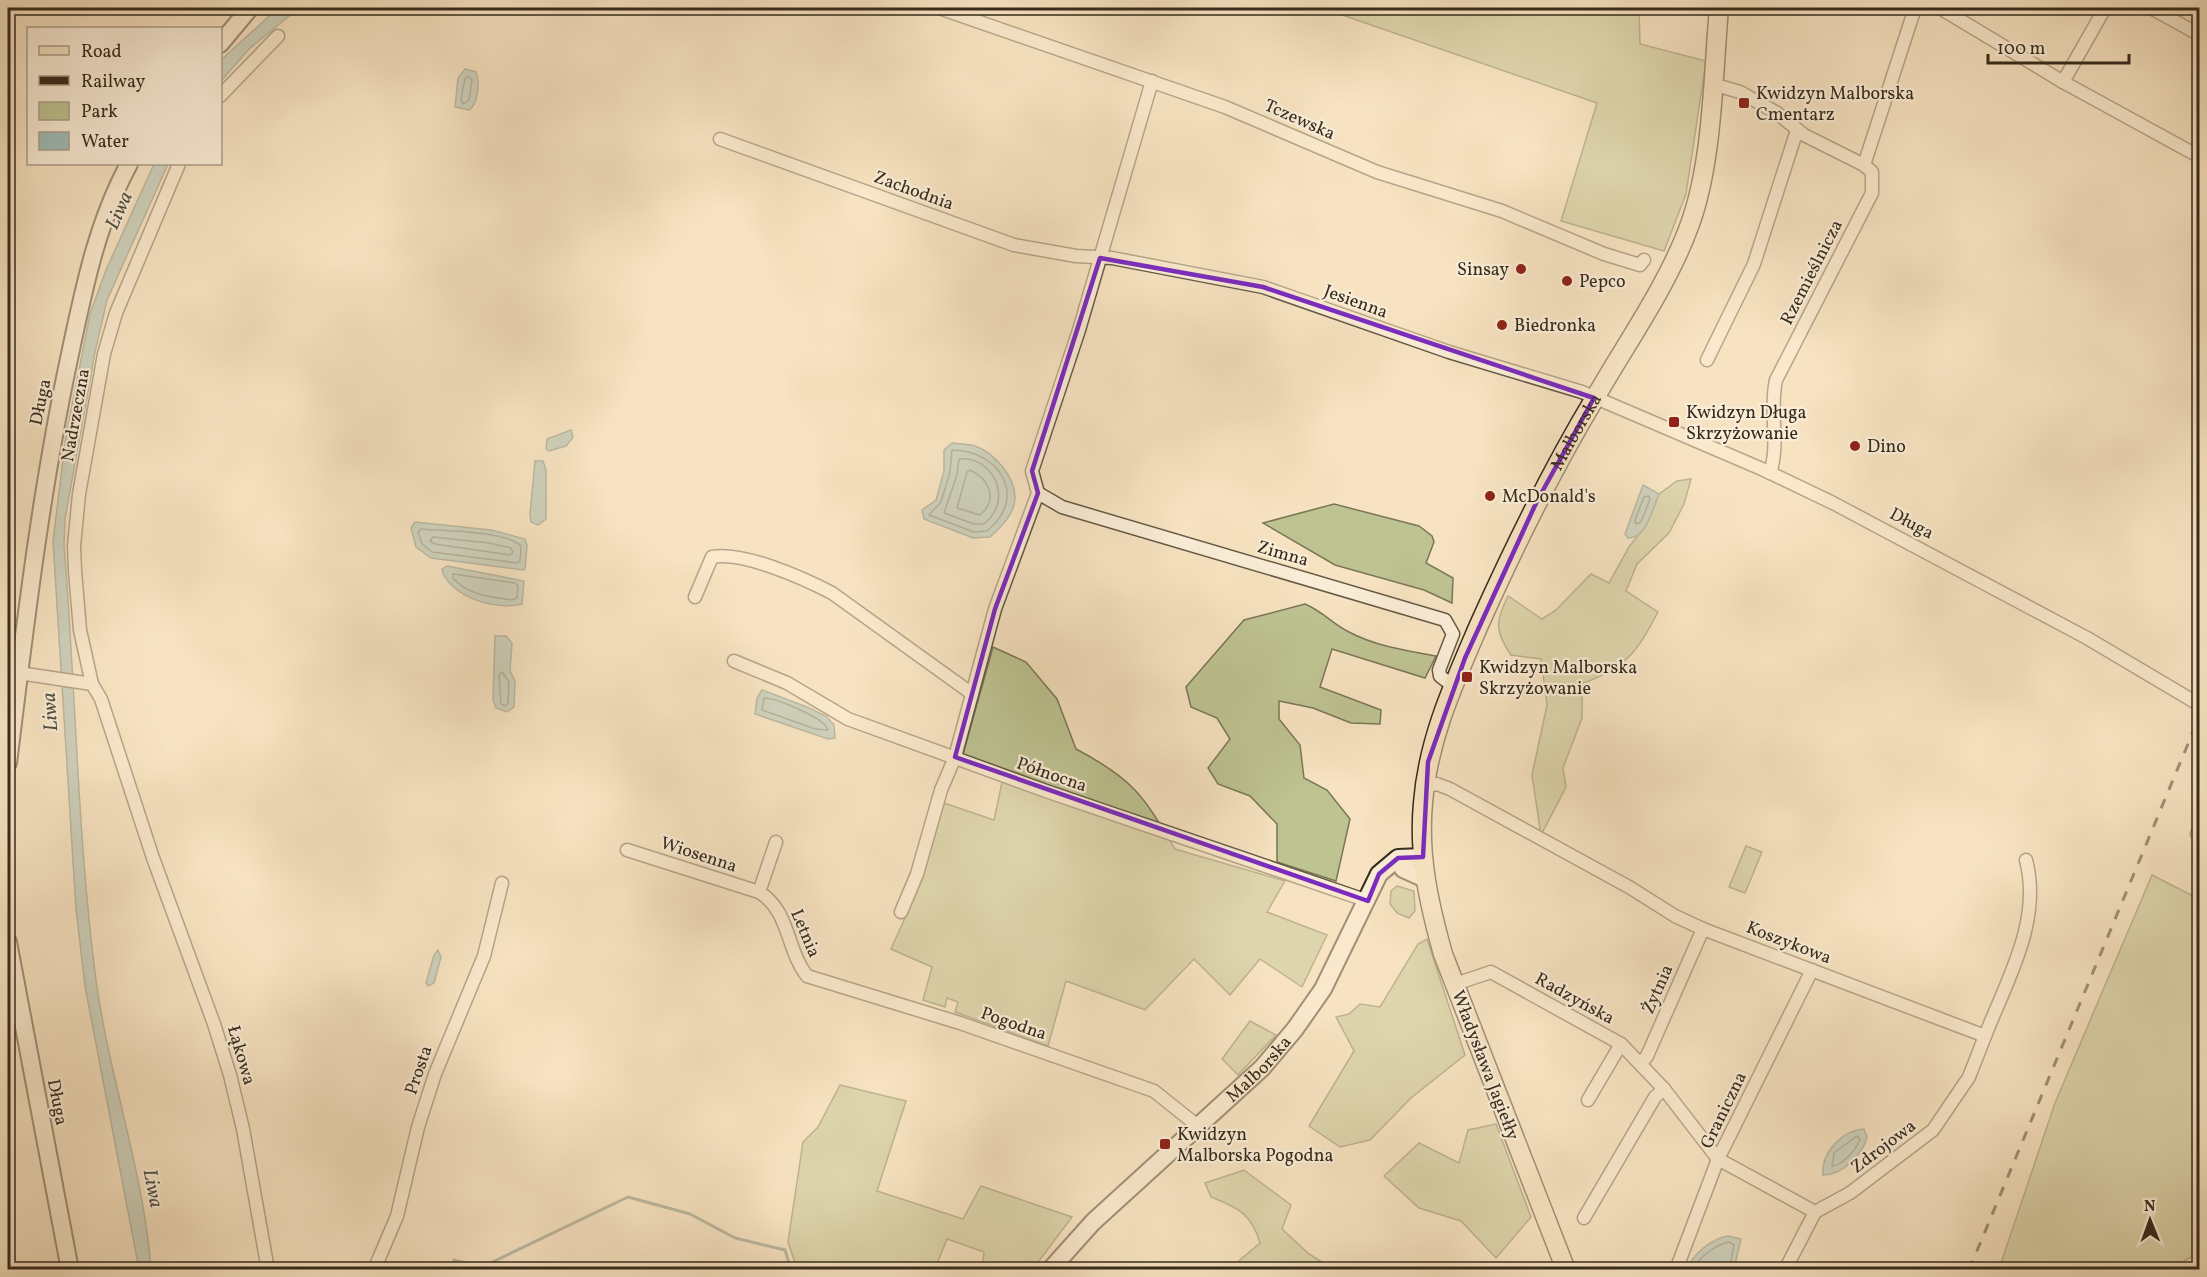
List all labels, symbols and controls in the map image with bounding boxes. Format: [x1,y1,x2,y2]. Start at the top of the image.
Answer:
legend [27,27,222,165]
scale bar [1988,27,2129,65]
text: 100 m [1997,37,2046,62]
text: Road [81,40,122,65]
text: Railway [81,70,145,95]
place label: Kwidzyn Malborska Cmentarz [1756,82,1914,128]
street label: Tczewska [1260,94,1339,147]
marker: Kwidzyn Malborska Cmentarz [1737,96,1751,110]
text: Park [81,100,118,125]
text: Water [81,130,129,155]
street label: Zachodnia [870,165,957,217]
water label: Liwa [99,187,141,234]
street label: Rzemieślnicza [1775,216,1850,330]
place label: Sinsay [1457,258,1509,283]
marker: Sinsay [1514,262,1528,276]
place label: Pepco [1579,270,1626,295]
marker: Pepco [1560,274,1574,288]
street label: Jesienna [1320,279,1391,326]
place label: Biedronka [1514,314,1596,339]
marker: Biedronka [1495,318,1509,332]
street label: Nadrzeczna [56,367,97,464]
street label: Długa [24,377,59,428]
street label: Malborska [1545,389,1609,475]
place label: Kwidzyn Długa Skrzyżowanie [1686,401,1806,447]
marker: Kwidzyn Długa Skrzyżowanie [1667,415,1681,429]
place label: Dino [1867,435,1906,460]
marker: Dino [1848,439,1862,453]
place label: McDonald's [1502,485,1596,510]
marker: McDonald's [1483,489,1497,503]
street label: Długa [1885,502,1938,546]
street label: Zimna [1254,535,1311,574]
place label: Kwidzyn Malborska Skrzyżowanie [1479,656,1637,702]
marker: Kwidzyn Malborska Skrzyżowanie [1460,670,1474,684]
water label: Liwa [36,691,66,732]
street label: Północna [1013,752,1090,799]
street label: Wiosenna [657,831,740,880]
street label: Letnia [783,906,826,962]
street label: Koszykowa [1742,916,1835,971]
street label: Żytnia [1636,961,1680,1018]
street label: Radzyńska [1530,967,1619,1031]
street label: Władysława Jagiełły [1445,987,1525,1144]
street label: Pogodna [977,1001,1050,1047]
street label: Łąkowa [220,1023,261,1088]
street label: Malborska [1221,1031,1298,1109]
street label: Prosta [399,1042,439,1098]
street label: Graniczna [1695,1068,1754,1153]
street label: Długa [40,1077,73,1128]
street label: Zdrojowa [1846,1114,1922,1180]
place label: Kwidzyn Malborska Pogodna [1177,1123,1333,1169]
marker: Kwidzyn Malborska Pogodna [1158,1137,1172,1151]
water label: Liwa [135,1167,169,1210]
north arrow [2120,1190,2180,1250]
text: N [2144,1196,2156,1218]

